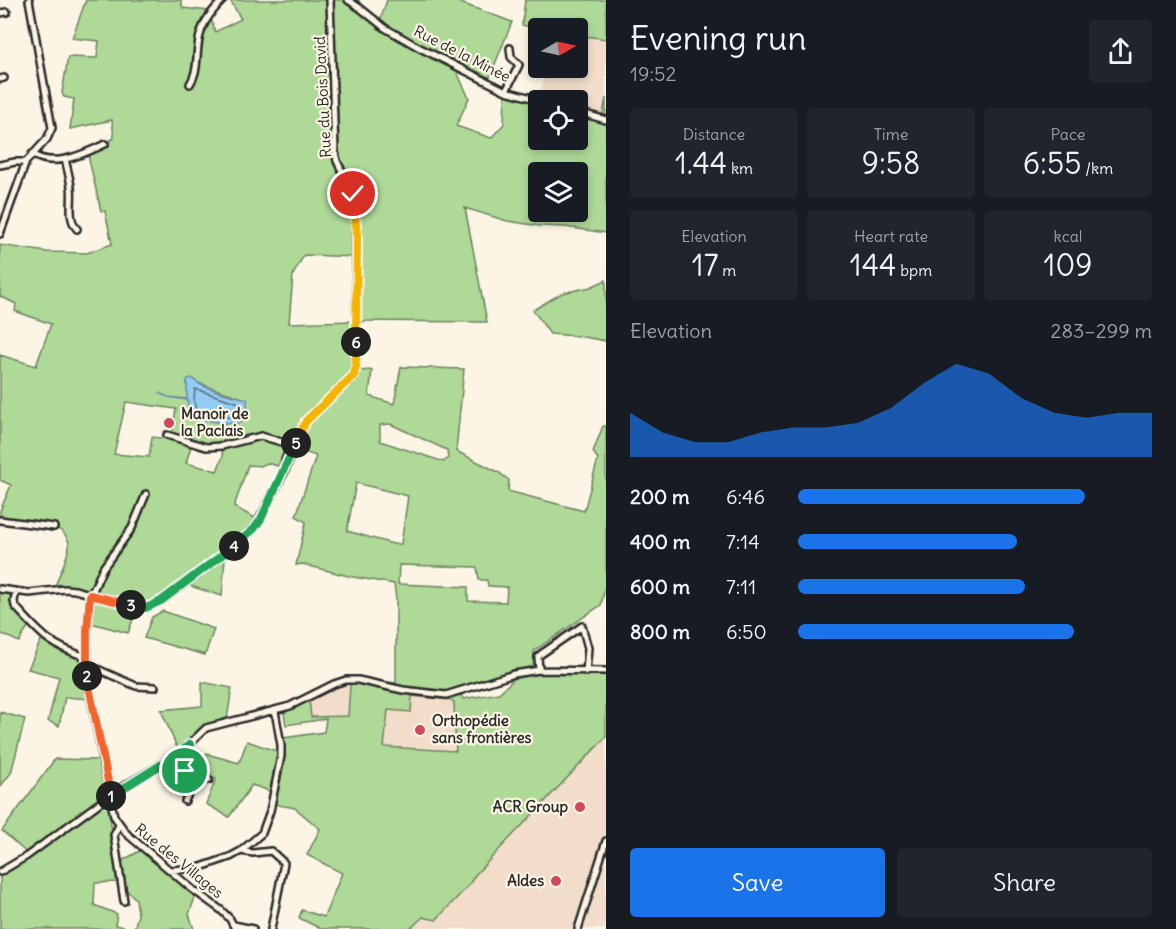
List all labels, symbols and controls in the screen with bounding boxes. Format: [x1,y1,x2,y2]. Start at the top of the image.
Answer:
text: Evening run [630,17,806,59]
north arrow [528,18,588,78]
map controls [528,18,588,222]
button: share [1089,20,1152,83]
street label: Rue de la Minée [411,21,514,86]
street label: Rue du Bois David [310,36,335,158]
text: 19:52 [630,61,676,86]
button: locate [528,90,588,150]
text: Distance [683,124,745,144]
text: Time [874,124,908,144]
text: Pace [1051,124,1085,144]
text: 1.44 [675,144,727,182]
text: 9:58 [862,144,920,182]
text: 6:55 [1023,144,1081,182]
text: km [727,158,753,178]
text: /km [1081,158,1113,178]
button: layers [528,162,588,222]
pin [327,168,378,219]
icon: check [336,177,369,210]
text: Elevation [681,226,747,246]
text: Heart rate [854,226,928,246]
text: kcal [1054,226,1082,246]
text: 17 [692,246,718,284]
text: 144 [850,246,896,284]
text: 109 [1044,246,1092,284]
text: m [718,260,736,280]
text: bpm [896,260,932,280]
text: Elevation [630,318,712,343]
text: 283–299 m [1051,318,1152,343]
pin: 6 [341,327,371,357]
text: 6 [351,332,361,352]
place label: Manoir de la Paclais [181,404,249,440]
marker: Manoir de la Paclais [162,416,176,430]
pin: 5 [281,428,311,458]
text: 5 [291,433,301,453]
text: 200 m [630,484,690,509]
text: 6:46 [726,484,765,509]
text: 400 m [630,529,690,554]
text: 7:14 [726,529,760,554]
pin: 4 [219,531,249,561]
text: 4 [229,536,239,556]
text: 600 m [630,574,690,599]
text: 7:11 [726,574,756,599]
pin: 3 [116,590,146,620]
text: 3 [126,595,136,615]
text: 800 m [630,619,690,644]
text: 6:50 [726,619,767,644]
pin: 2 [72,661,102,691]
text: 2 [83,666,91,686]
place label: Orthopédie sans frontières [432,711,532,747]
marker: Orthopédie sans frontières [413,723,427,737]
pin [159,745,210,796]
icon: arrive [168,754,201,787]
pin: 1 [96,781,126,811]
text: 1 [108,786,114,806]
place label: ACR Group [493,797,568,817]
marker: ACR Group [573,800,587,814]
street label: Rue des Villages [131,819,227,902]
button: Save [630,848,885,917]
button: Share [897,848,1152,917]
place label: Aldes [507,871,544,890]
marker: Aldes [549,874,563,888]

